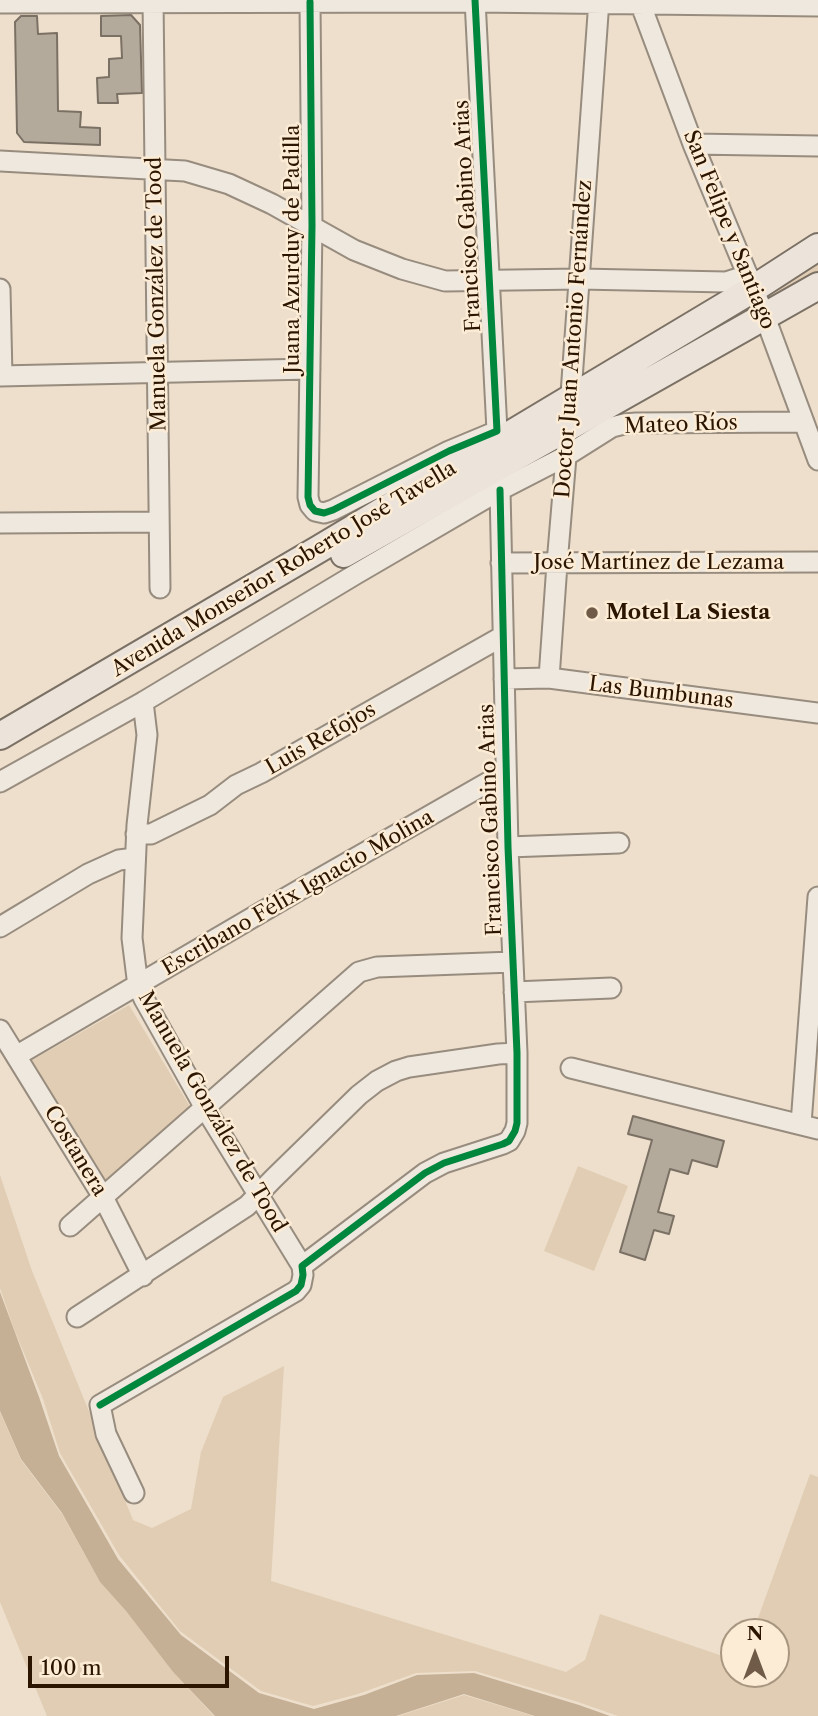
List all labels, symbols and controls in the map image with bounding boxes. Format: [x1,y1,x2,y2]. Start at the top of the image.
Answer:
street label: Francisco Gabino Arias [449,99,487,333]
street label: Juana Azurduy de Padilla [280,124,306,374]
street label: San Felipe y Santiago [678,127,780,333]
street label: Manuela González de Tood [142,157,172,431]
street label: Doctor Juan Antonio Fernández [550,179,598,499]
street label: Mateo Ríos [624,410,738,440]
street label: Avenida Monseñor Roberto José Tavella [107,456,461,682]
street label: José Martínez de Lezama [534,550,784,576]
place label: Motel La Siesta [606,600,770,626]
marker: Motel La Siesta [584,605,600,621]
street label: Las Bumbunas [587,672,735,714]
street label: Luis Refojos [261,697,381,781]
street label: Francisco Gabino Arias [474,703,508,937]
street label: Escribano Félix Ignacio Molina [158,805,438,981]
street label: Manuela González de Tood [132,987,292,1237]
street label: Costanera [38,1101,112,1201]
north arrow [720,1618,790,1688]
text: N [747,1622,763,1645]
scale bar [32,1642,233,1686]
text: 100 m [41,1655,102,1680]

